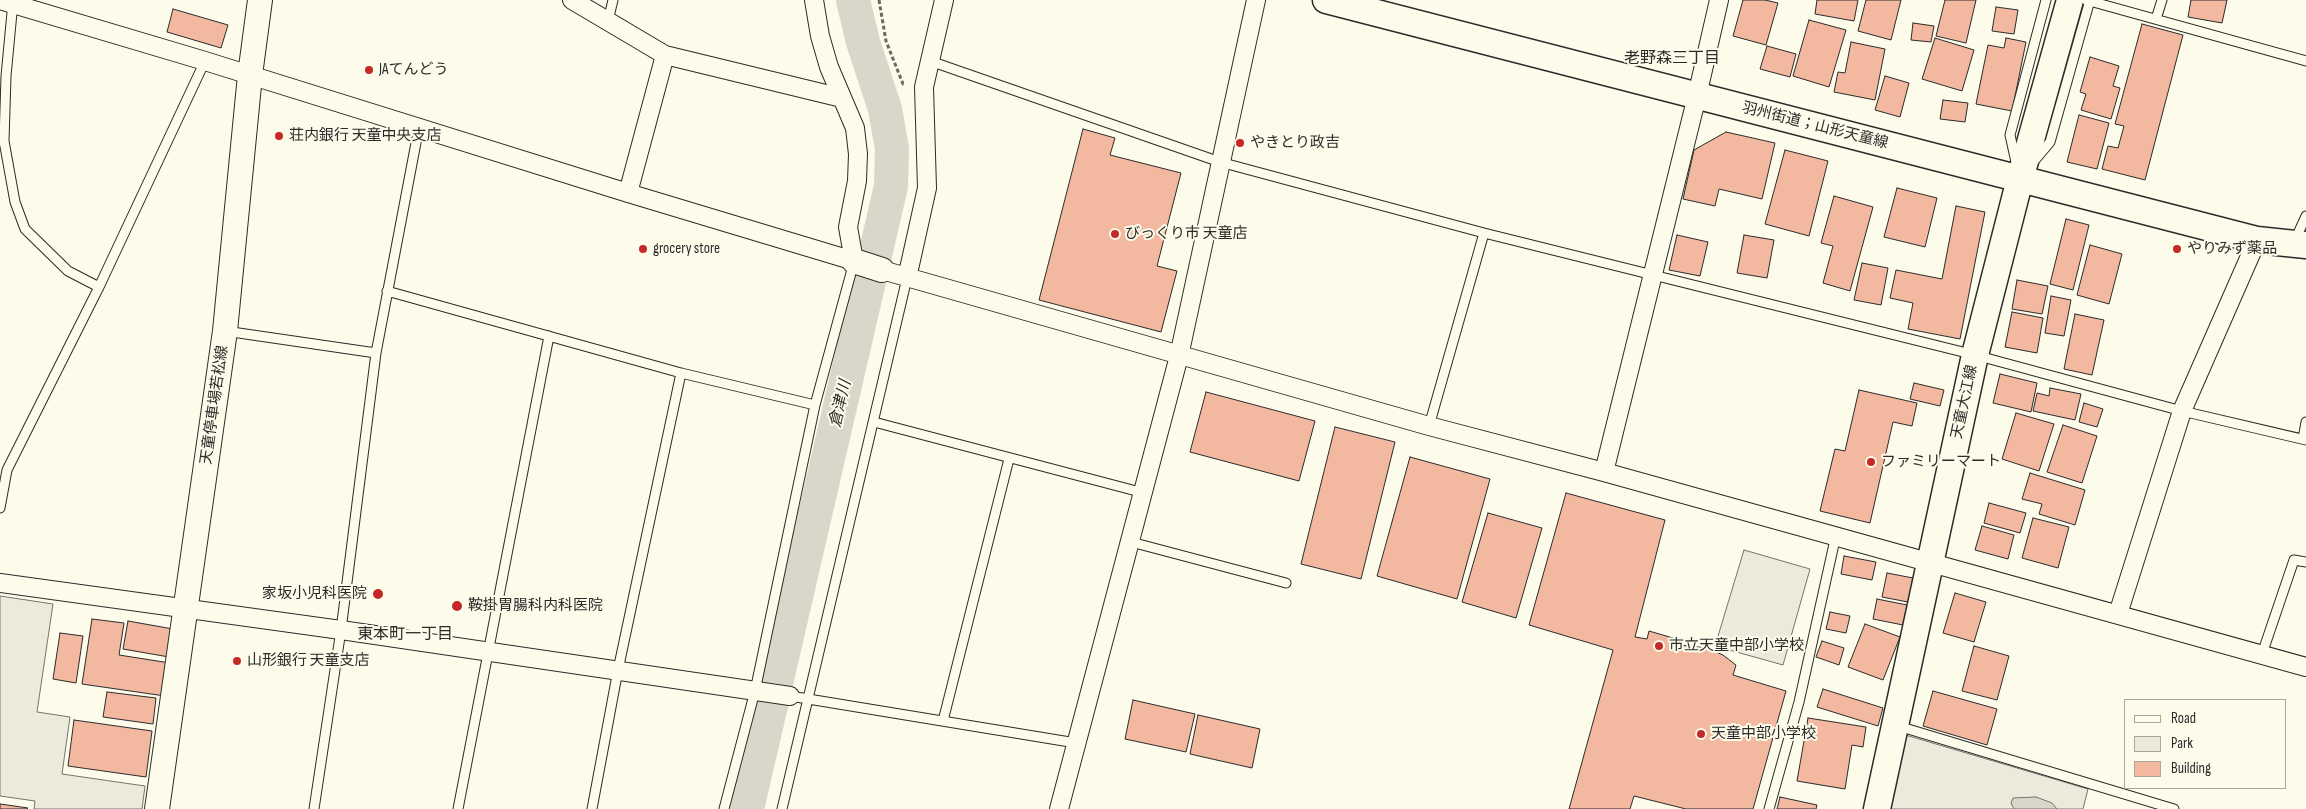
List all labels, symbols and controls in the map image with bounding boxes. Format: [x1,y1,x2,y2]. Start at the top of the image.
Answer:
district label: 老野森三丁目 [1624,49,1720,69]
place label: JAてんどう [379,61,448,79]
marker: JAてんどう [363,64,375,76]
street label: 羽州街道；山形天童線 [1740,99,1890,153]
place label: 荘内銀行 天童中央支店 [289,127,441,145]
marker: 荘内銀行 天童中央支店 [273,130,285,142]
place label: やきとり政吉 [1250,134,1340,152]
marker: やきとり政吉 [1234,137,1246,149]
place label: びっくり市 天童店 [1125,225,1247,243]
marker: びっくり市 天童店 [1109,228,1121,240]
place label: grocery store [653,240,720,258]
place label: やりみず薬品 [2187,240,2277,258]
marker: grocery store [637,243,649,255]
marker: やりみず薬品 [2171,243,2183,255]
street label: 天童停車場若松線 [198,344,232,466]
street label: 天童大江線 [1948,363,1982,441]
water label: 倉津川 [826,378,856,430]
place label: ファミリーマート [1881,453,2001,471]
marker: ファミリーマート [1865,456,1877,468]
place label: 家坂小児科医院 [262,585,367,603]
marker: 家坂小児科医院 [371,587,385,601]
place label: 鞍掛胃腸科内科医院 [468,597,603,615]
marker: 鞍掛胃腸科内科医院 [450,599,464,613]
district label: 東本町一丁目 [357,625,453,645]
place label: 市立天童中部小学校 [1669,637,1804,655]
marker: 市立天童中部小学校 [1653,640,1665,652]
place label: 山形銀行 天童支店 [247,652,369,670]
marker: 山形銀行 天童支店 [231,655,243,667]
legend [2124,699,2286,789]
text: Road [2171,709,2196,728]
place label: 天童中部小学校 [1711,725,1816,743]
marker: 天童中部小学校 [1695,728,1707,740]
text: Park [2171,734,2193,753]
text: Building [2171,759,2211,778]

